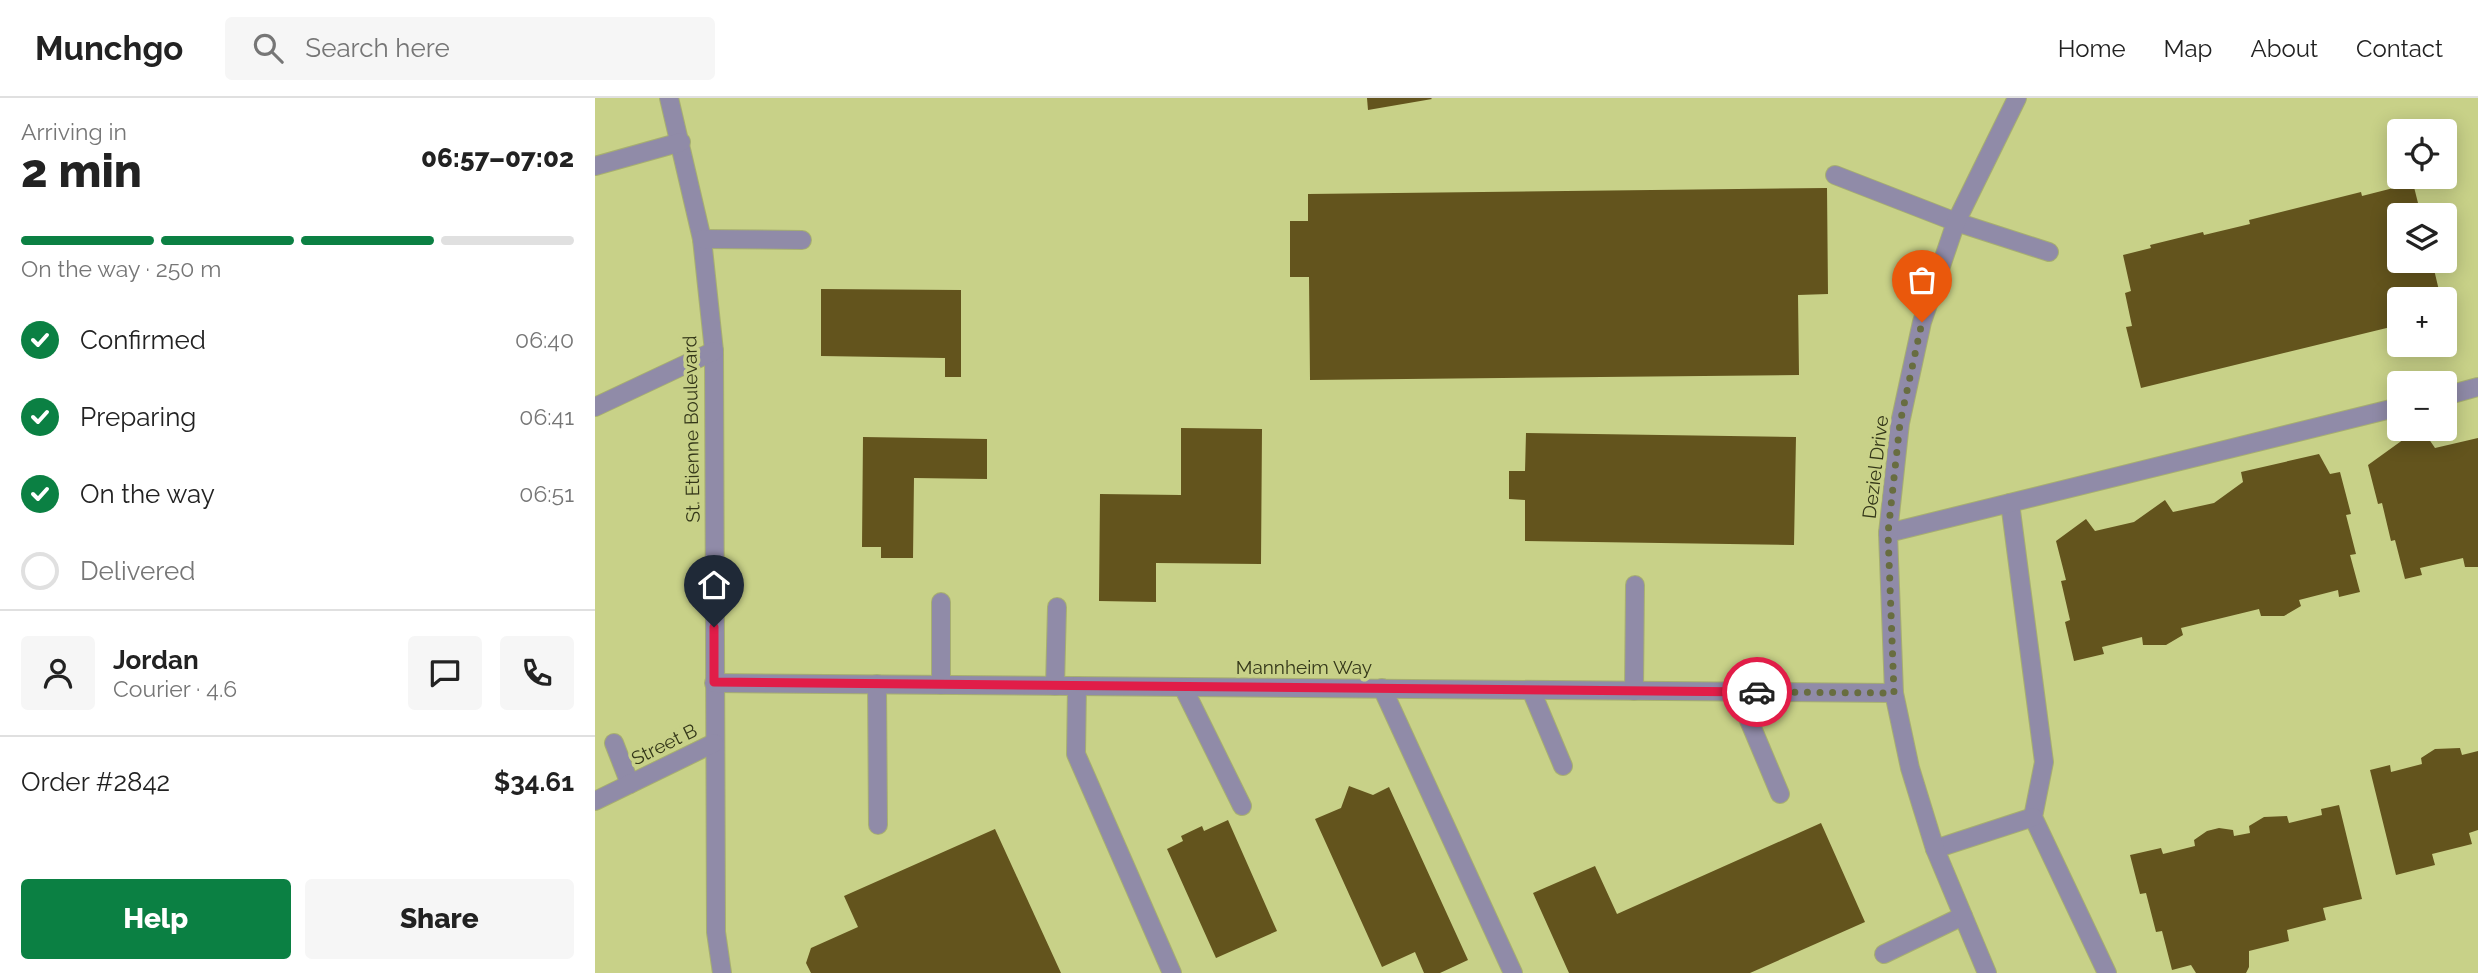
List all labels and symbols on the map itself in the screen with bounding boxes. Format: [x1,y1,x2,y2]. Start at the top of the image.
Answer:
pin [1892,250,1952,322]
street label: St. Etienne Boulevard [678,335,704,523]
street label: Deziel Drive [1858,414,1892,520]
pin [684,555,744,627]
street label: Mannheim Way [1236,656,1372,678]
courier [1722,657,1792,727]
street label: Street B [628,719,700,769]

